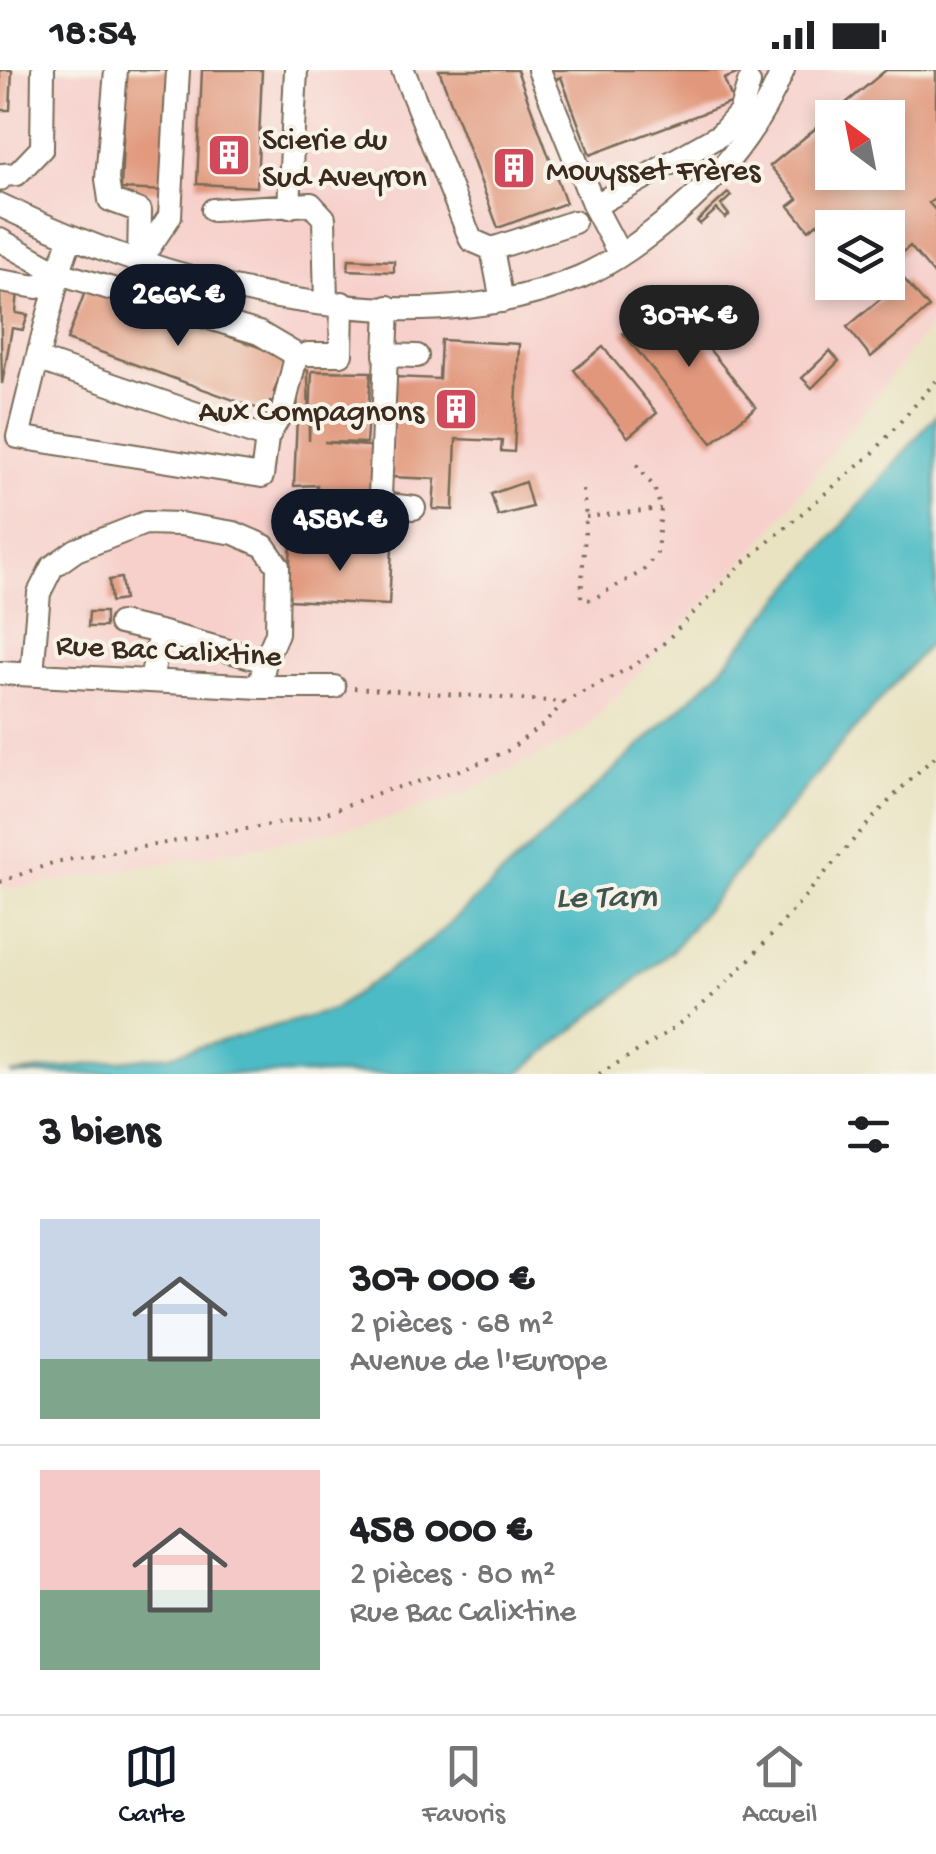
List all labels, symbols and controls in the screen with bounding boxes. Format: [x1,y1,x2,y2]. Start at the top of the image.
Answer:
text: 18:54 [50,13,136,57]
north arrow [815,100,905,190]
map controls [815,100,905,300]
place label: Scierie du Sud Aveyron [262,123,427,198]
building icon: Scierie du Sud Aveyron [206,132,252,178]
building icon: Mouysset Frères [491,145,537,191]
place label: Mouysset Frères [546,154,761,192]
button: layers [815,210,905,300]
pin: 266K € [97,264,259,349]
text: 266K € [132,277,224,315]
pin: 307K € [608,285,770,370]
text: 307K € [641,298,737,336]
building icon: Aux Compagnons [433,386,479,432]
place label: Aux Compagnons [199,395,425,433]
pin: 458K € [259,489,421,574]
text: 458K € [293,502,387,540]
street label: Rue Bac Calixtine [55,628,283,678]
water label: Le Tarn [555,879,657,920]
icon: filters [841,1107,896,1162]
text: 3 biens [40,1110,160,1159]
text: 307 000 € [350,1257,534,1306]
icon: home [120,1259,240,1379]
text: 2 pièces · 68 m² [350,1306,554,1344]
text: Avenue de l'Europe [350,1344,607,1382]
text: 458 000 € [350,1508,531,1557]
icon: home [120,1510,240,1630]
text: 2 pièces · 80 m² [350,1557,556,1595]
text: Rue Bac Calixtine [350,1595,576,1633]
tab: Carte [119,1739,185,1832]
tab: Favoris [422,1739,505,1832]
tab: Accueil [742,1739,817,1832]

